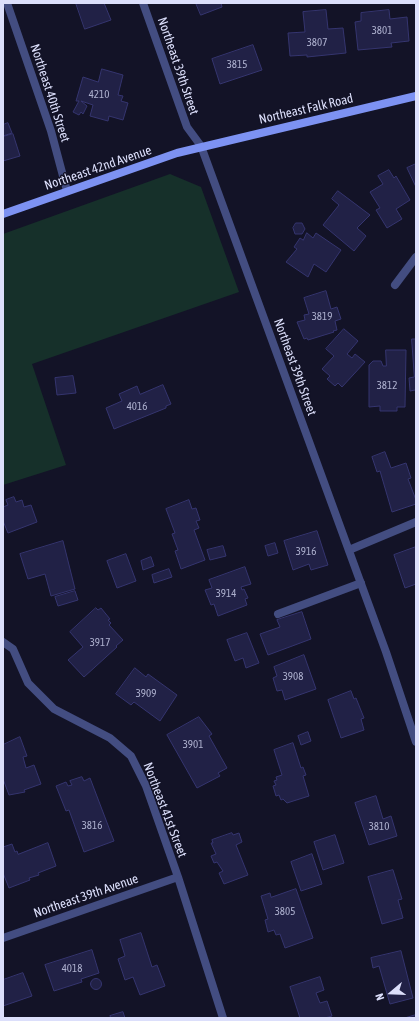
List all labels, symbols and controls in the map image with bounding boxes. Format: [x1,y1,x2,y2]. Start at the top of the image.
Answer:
street label: Northeast 39th Street [154,15,202,117]
house number: 3801 [372,24,392,38]
house number: 3807 [307,36,327,50]
street label: Northeast 40th Street [27,42,73,144]
house number: 3815 [227,58,247,72]
house number: 4210 [89,88,109,102]
street label: Northeast Falk Road [257,91,355,127]
street label: Northeast 42nd Avenue [42,142,154,194]
house number: 3819 [312,310,332,324]
street label: Northeast 39th Street [270,316,320,418]
house number: 3812 [377,379,397,393]
house number: 4016 [127,400,147,414]
house number: 3916 [296,545,316,559]
house number: 3914 [216,587,236,601]
house number: 3917 [90,636,110,650]
house number: 3908 [283,670,303,684]
house number: 3909 [136,687,156,701]
house number: 3901 [183,738,203,752]
street label: Northeast 41st Street [140,760,190,860]
house number: 3816 [82,819,102,833]
house number: 3810 [369,820,389,834]
street label: Northeast 39th Avenue [32,871,140,921]
house number: 3805 [275,905,295,919]
house number: 4018 [62,962,82,976]
north arrow [371,973,411,1013]
text: N [373,992,386,1002]

